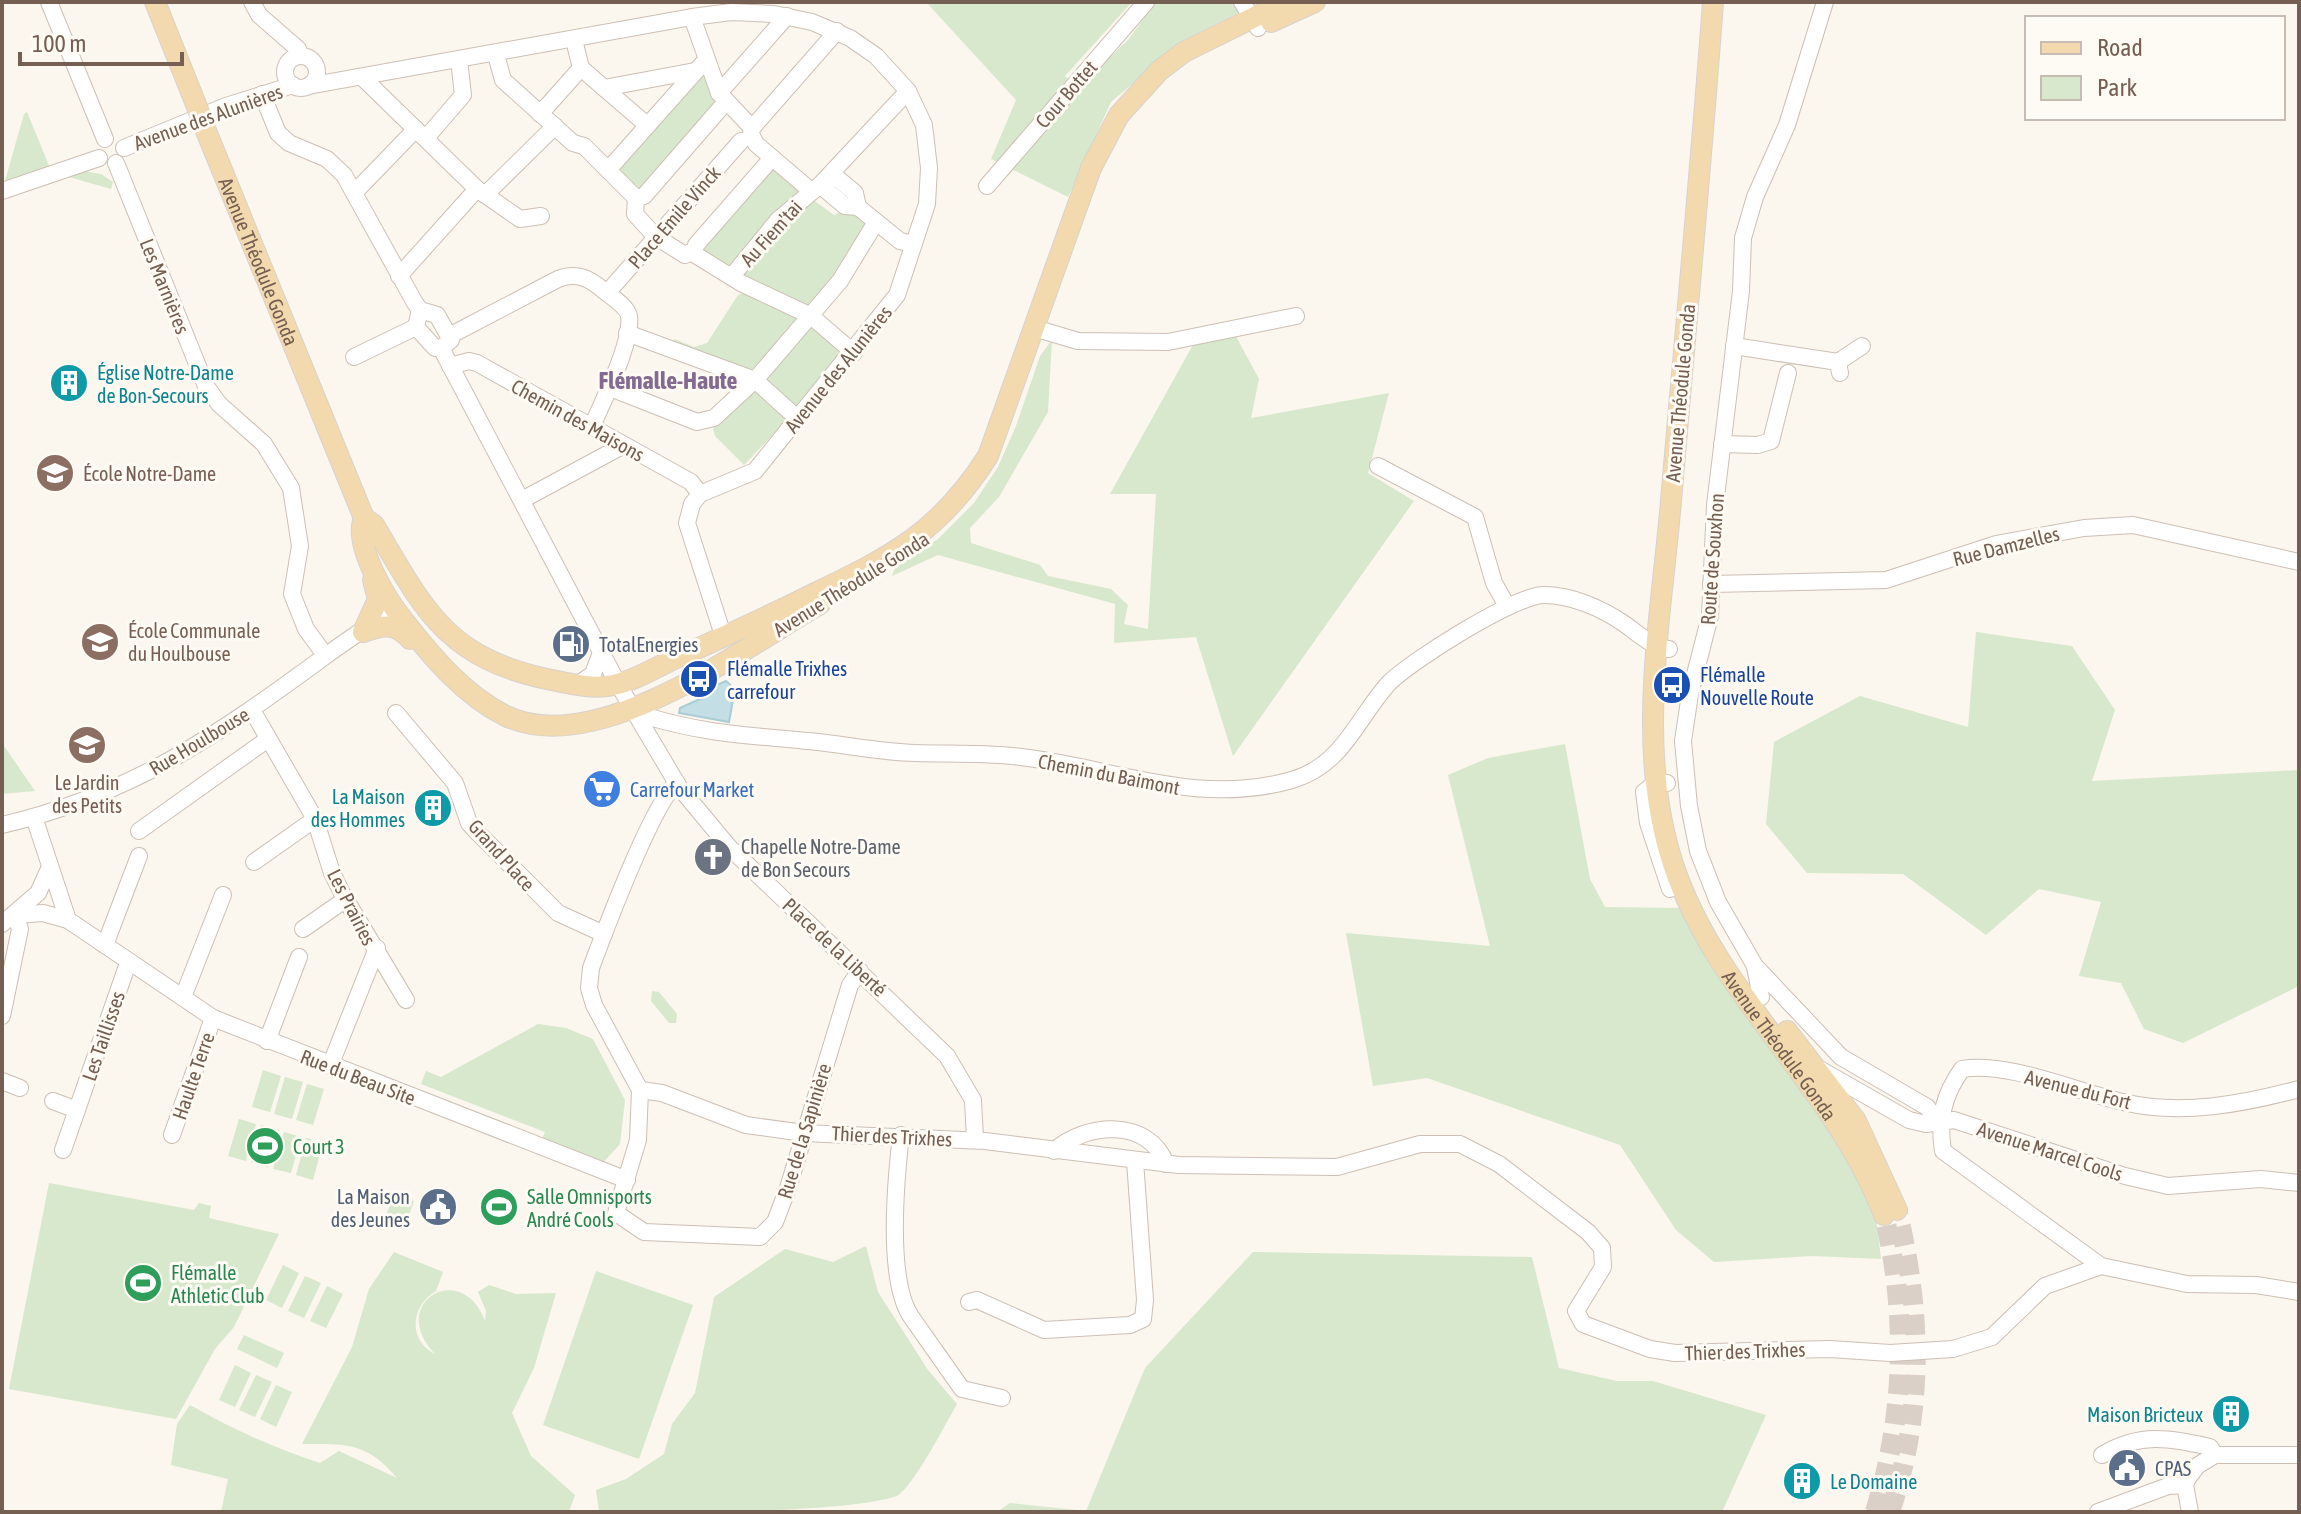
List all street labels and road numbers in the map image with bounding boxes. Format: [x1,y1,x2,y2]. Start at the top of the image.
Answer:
street label: Cour Bottet [1031,55,1102,132]
street label: Avenue des Alunières [130,79,286,155]
street label: Place Emile Vinck [623,161,725,273]
street label: Avenue Théodule Gonda [215,174,304,349]
street label: Au Fiem'tai [735,195,807,271]
street label: Les Marnières [135,235,195,337]
street label: Avenue des Alunières [780,301,896,437]
street label: Avenue Théodule Gonda [1661,303,1699,483]
street label: Chemin des Maisons [508,374,648,466]
street label: Route de Souxhon [1696,492,1728,626]
street label: Rue Damzelles [1950,522,2062,570]
street label: Avenue Théodule Gonda [769,527,933,641]
street label: Rue Houlbouse [145,702,253,780]
street label: Chemin du Baimont [1036,749,1182,799]
street label: Grand Place [464,815,540,895]
street label: Les Prairies [323,865,381,949]
street label: Place de la Liberté [778,893,892,1001]
street label: Avenue Théodule Gonda [1718,966,1842,1124]
street label: Les Taillisses [77,988,129,1084]
street label: Haulte Terre [167,1029,219,1123]
street label: Rue du Beau Site [297,1045,419,1109]
street label: Rue de la Sapinière [772,1061,836,1201]
street label: Avenue du Fort [2023,1065,2134,1113]
street label: Avenue Marcel Cools [1974,1117,2126,1185]
street label: Thier des Trixhes [831,1121,953,1151]
street label: Thier des Trixhes [1684,1337,1806,1365]

